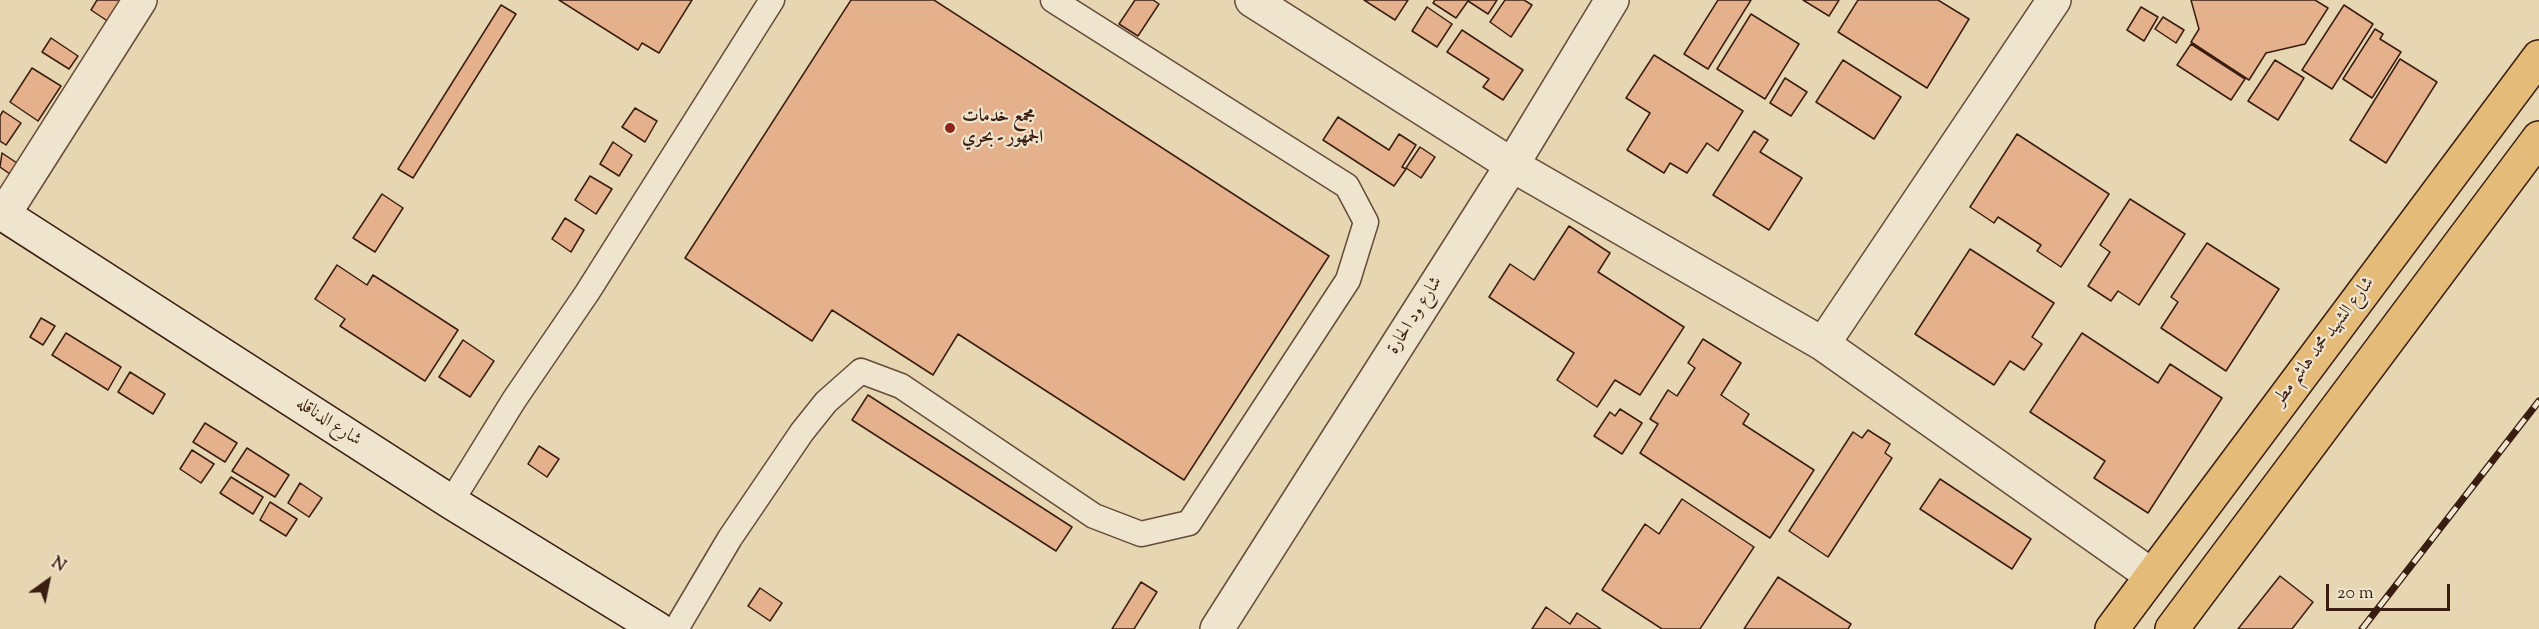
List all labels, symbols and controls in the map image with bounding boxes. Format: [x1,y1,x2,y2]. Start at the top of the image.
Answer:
place label: مجمع خدمات الجمهور - بحري [962,107,1043,150]
marker: مجمع خدمات الجمهور - بحري [943,121,957,135]
street label: شارع ود الحارة [1384,273,1448,359]
street label: شارع الشهيد محمد هاشم مطر [2270,274,2380,410]
street label: شارع الدناقله [291,394,365,452]
north arrow [18,551,78,611]
text: N [46,552,70,579]
scale bar [2329,572,2454,610]
text: 20 m [2337,581,2374,607]

